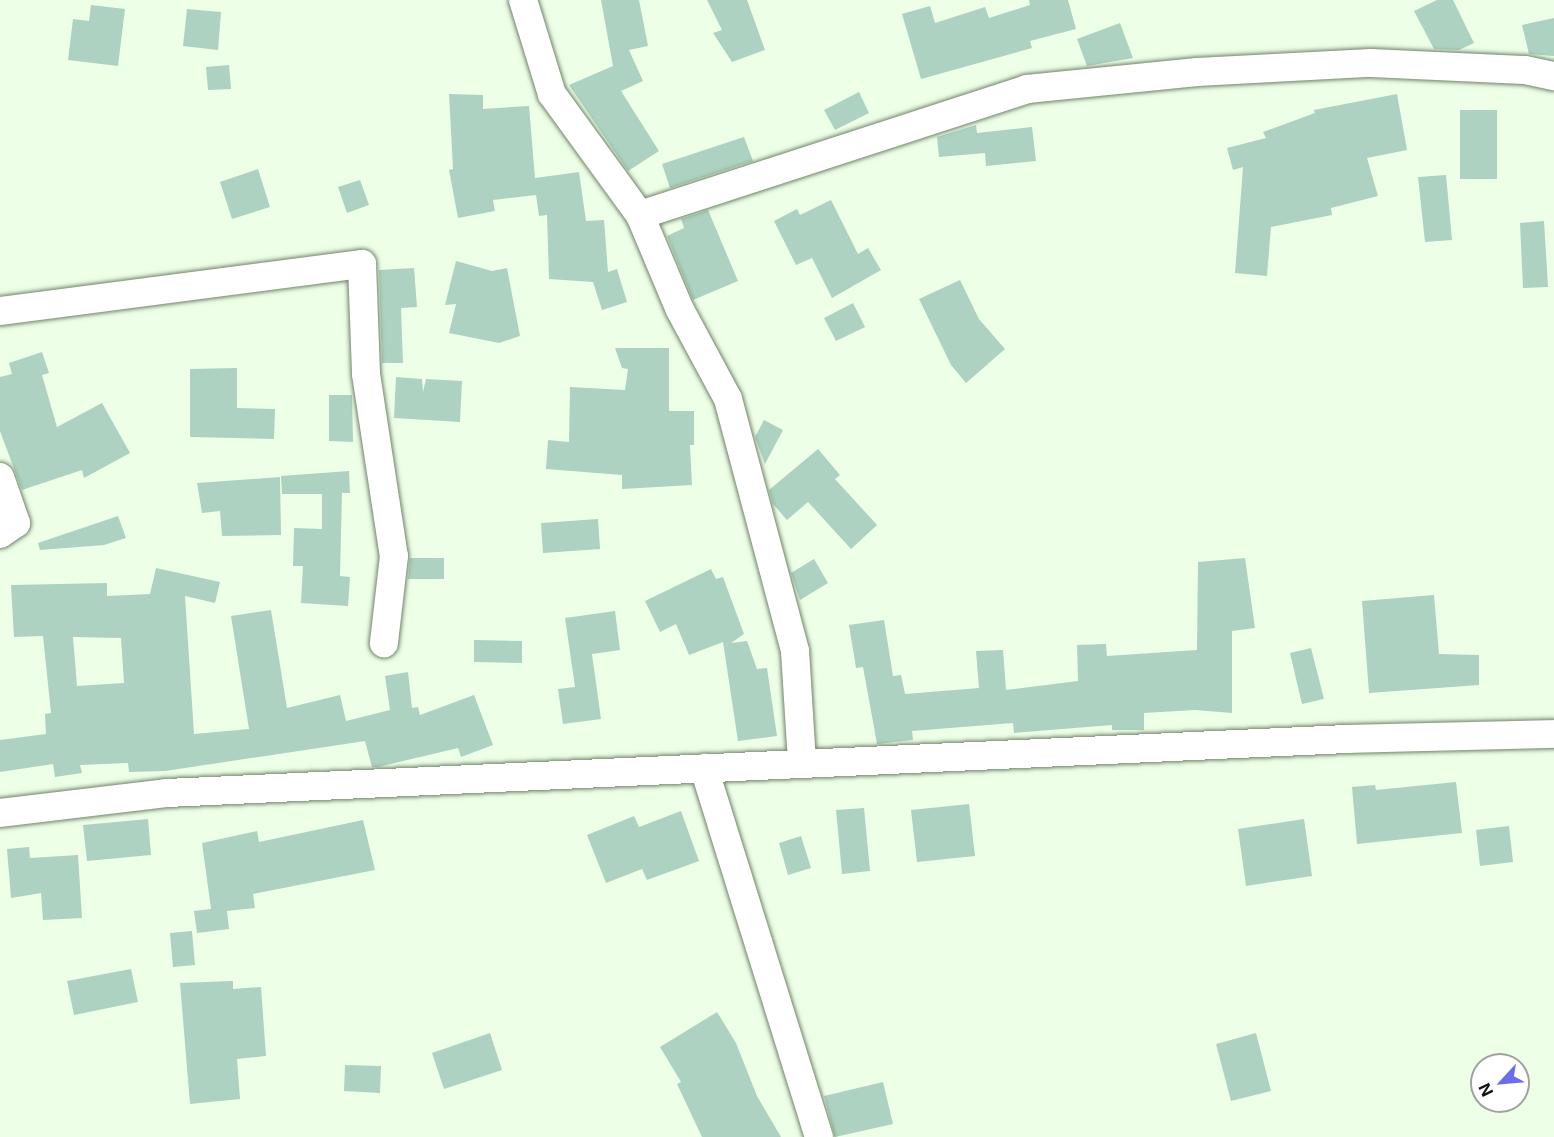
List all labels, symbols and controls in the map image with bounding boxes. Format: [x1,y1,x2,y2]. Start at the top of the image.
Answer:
north arrow [1470,1053,1530,1113]
text: N [1474,1080,1497,1100]

